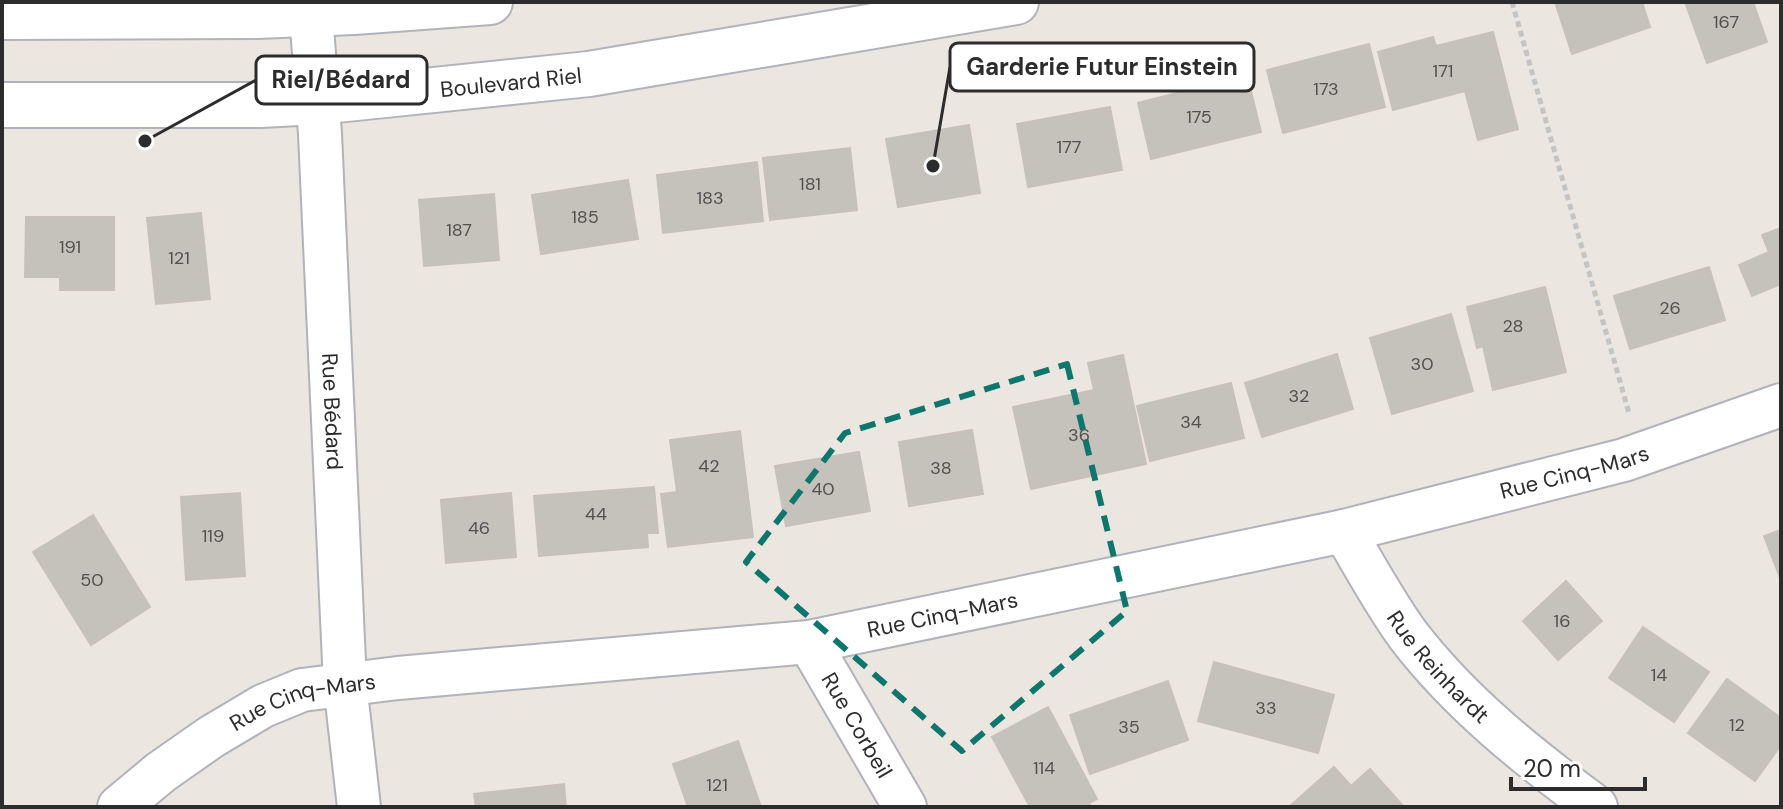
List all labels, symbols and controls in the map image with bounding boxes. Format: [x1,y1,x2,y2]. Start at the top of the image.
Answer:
house number: 167 [1713,10,1739,34]
callout: Garderie Futur Einstein [950,43,1254,91]
text: Garderie Futur Einstein [966,51,1238,82]
callout: Riel/Bédard [256,56,427,104]
house number: 171 [1433,59,1453,83]
street label: Boulevard Riel [439,61,583,104]
text: Riel/Bédard [272,64,410,95]
house number: 173 [1313,77,1339,101]
house number: 175 [1186,105,1212,129]
house number: 177 [1057,135,1081,159]
house number: 181 [799,172,821,196]
house number: 183 [696,186,724,210]
house number: 185 [571,205,599,229]
house number: 187 [446,218,472,242]
house number: 191 [59,235,81,259]
house number: 121 [168,246,190,270]
house number: 26 [1659,296,1681,320]
house number: 28 [1502,314,1524,338]
street label: Rue Bédard [315,352,349,471]
house number: 30 [1411,352,1433,376]
house number: 32 [1288,384,1310,408]
house number: 34 [1180,410,1202,434]
house number: 36 [1068,423,1090,447]
street label: Rue Cinq-Mars [1497,438,1653,506]
house number: 42 [698,454,720,478]
house number: 38 [930,456,952,480]
house number: 40 [811,477,835,501]
house number: 44 [585,502,607,526]
house number: 46 [468,516,490,540]
house number: 119 [202,524,224,548]
house number: 50 [80,568,104,592]
street label: Rue Cinq-Mars [865,585,1020,645]
street label: Rue Reinhardt [1380,605,1496,730]
house number: 16 [1554,609,1570,633]
house number: 14 [1651,663,1667,687]
street label: Rue Cinq-Mars [224,667,377,738]
street label: Rue Corbeil [815,667,899,783]
house number: 33 [1255,696,1277,720]
house number: 12 [1729,713,1745,737]
house number: 35 [1118,715,1140,739]
scale bar [1511,741,1645,791]
text: 20 m [1523,753,1581,784]
house number: 114 [1033,756,1055,780]
house number: 121 [706,773,728,797]

